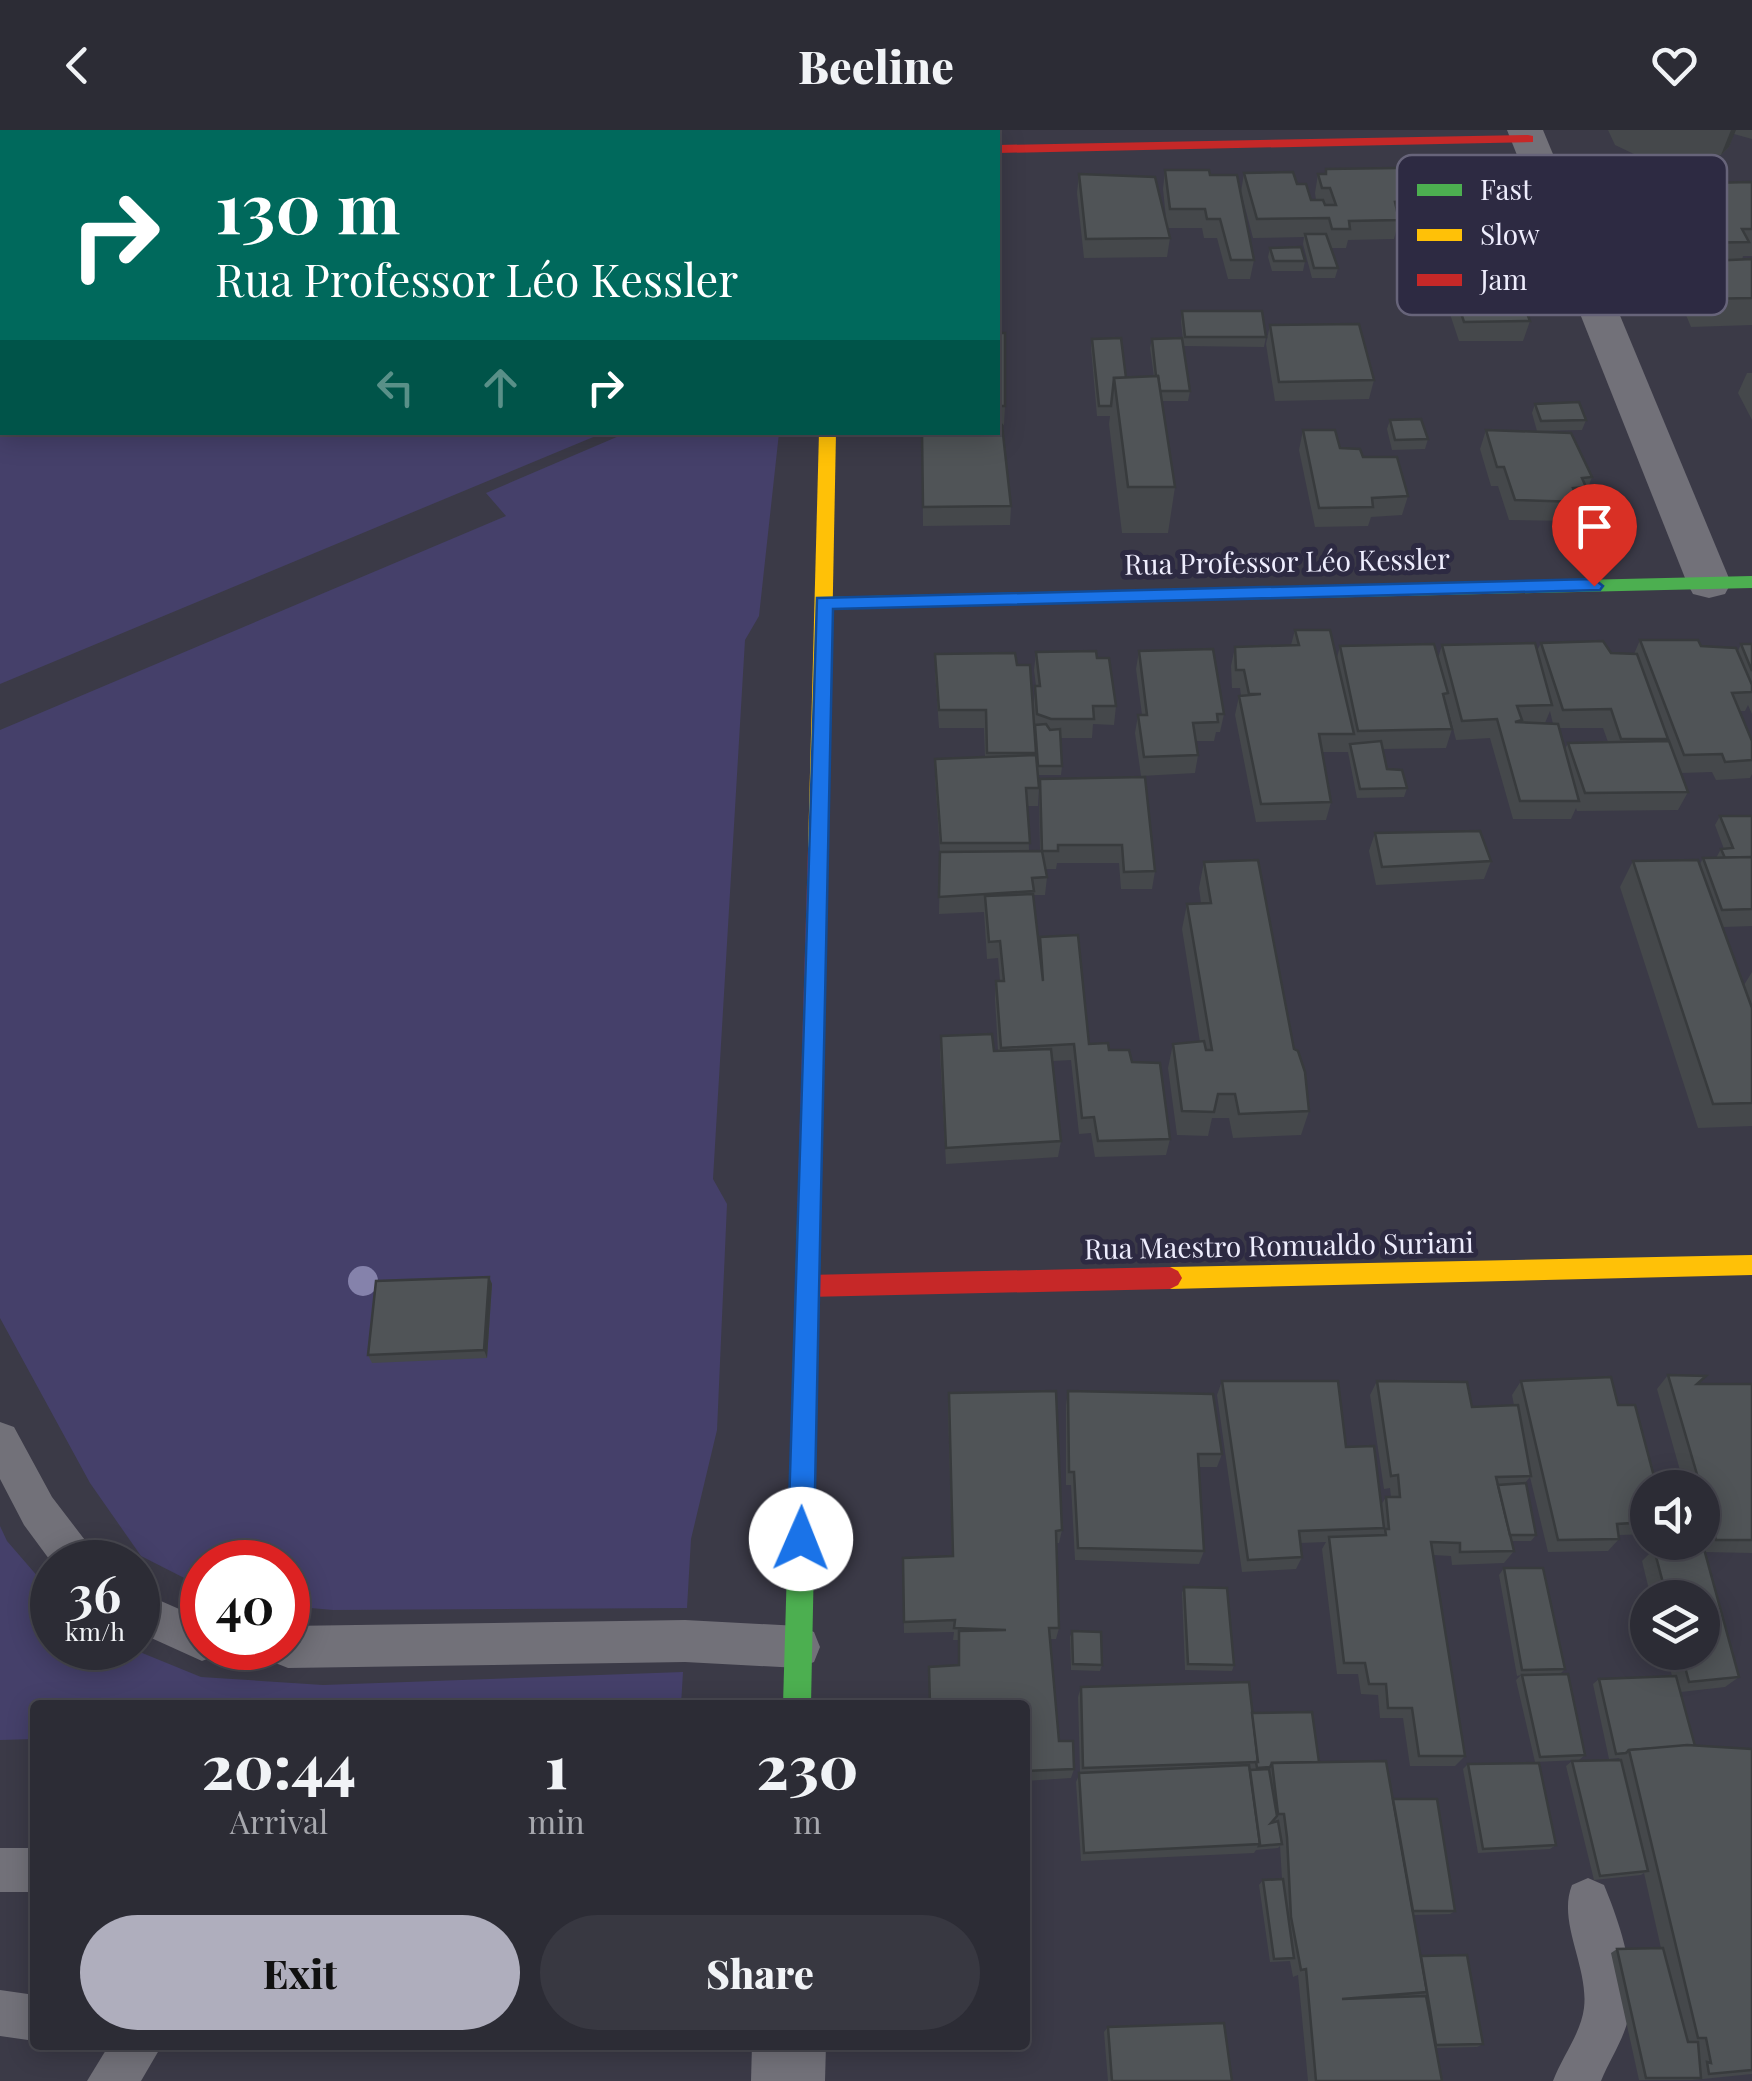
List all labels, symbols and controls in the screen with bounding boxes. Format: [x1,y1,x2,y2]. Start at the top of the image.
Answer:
text: Beeline [798,35,954,95]
icon: back [50,38,105,93]
icon: heart [1647,38,1702,93]
legend [1397,155,1727,315]
text: 130 m [215,158,400,252]
icon: right [50,170,180,300]
text: Fast [1480,170,1533,207]
text: Slow [1480,215,1540,252]
text: Rua Professor Léo Kessler [215,248,738,308]
text: Jam [1479,260,1527,297]
icon: left [368,360,423,415]
icon: ahead [473,360,528,415]
icon: right [578,360,633,415]
pin [1552,484,1637,587]
icon: arrive [1567,499,1622,554]
street label: Rua Professor Léo Kessler [1124,539,1451,582]
street label: Rua Maestro Romualdo Suriani [1084,1223,1474,1266]
map controls [1630,1470,1720,1670]
button: sound [1630,1470,1720,1560]
position arrow [749,1487,853,1591]
speed limit sign: 40 [180,1540,310,1670]
text: 36 [69,1559,121,1626]
button: layers [1630,1580,1720,1670]
text: km/h [65,1614,125,1647]
text: 20:44 [202,1724,356,1804]
text: 1 [545,1724,568,1804]
text: 230 [756,1724,858,1804]
text: Arrival [230,1799,328,1842]
text: min [528,1799,585,1842]
text: m [793,1799,822,1842]
button: Exit [80,1915,520,2030]
button: Share [540,1915,980,2030]

